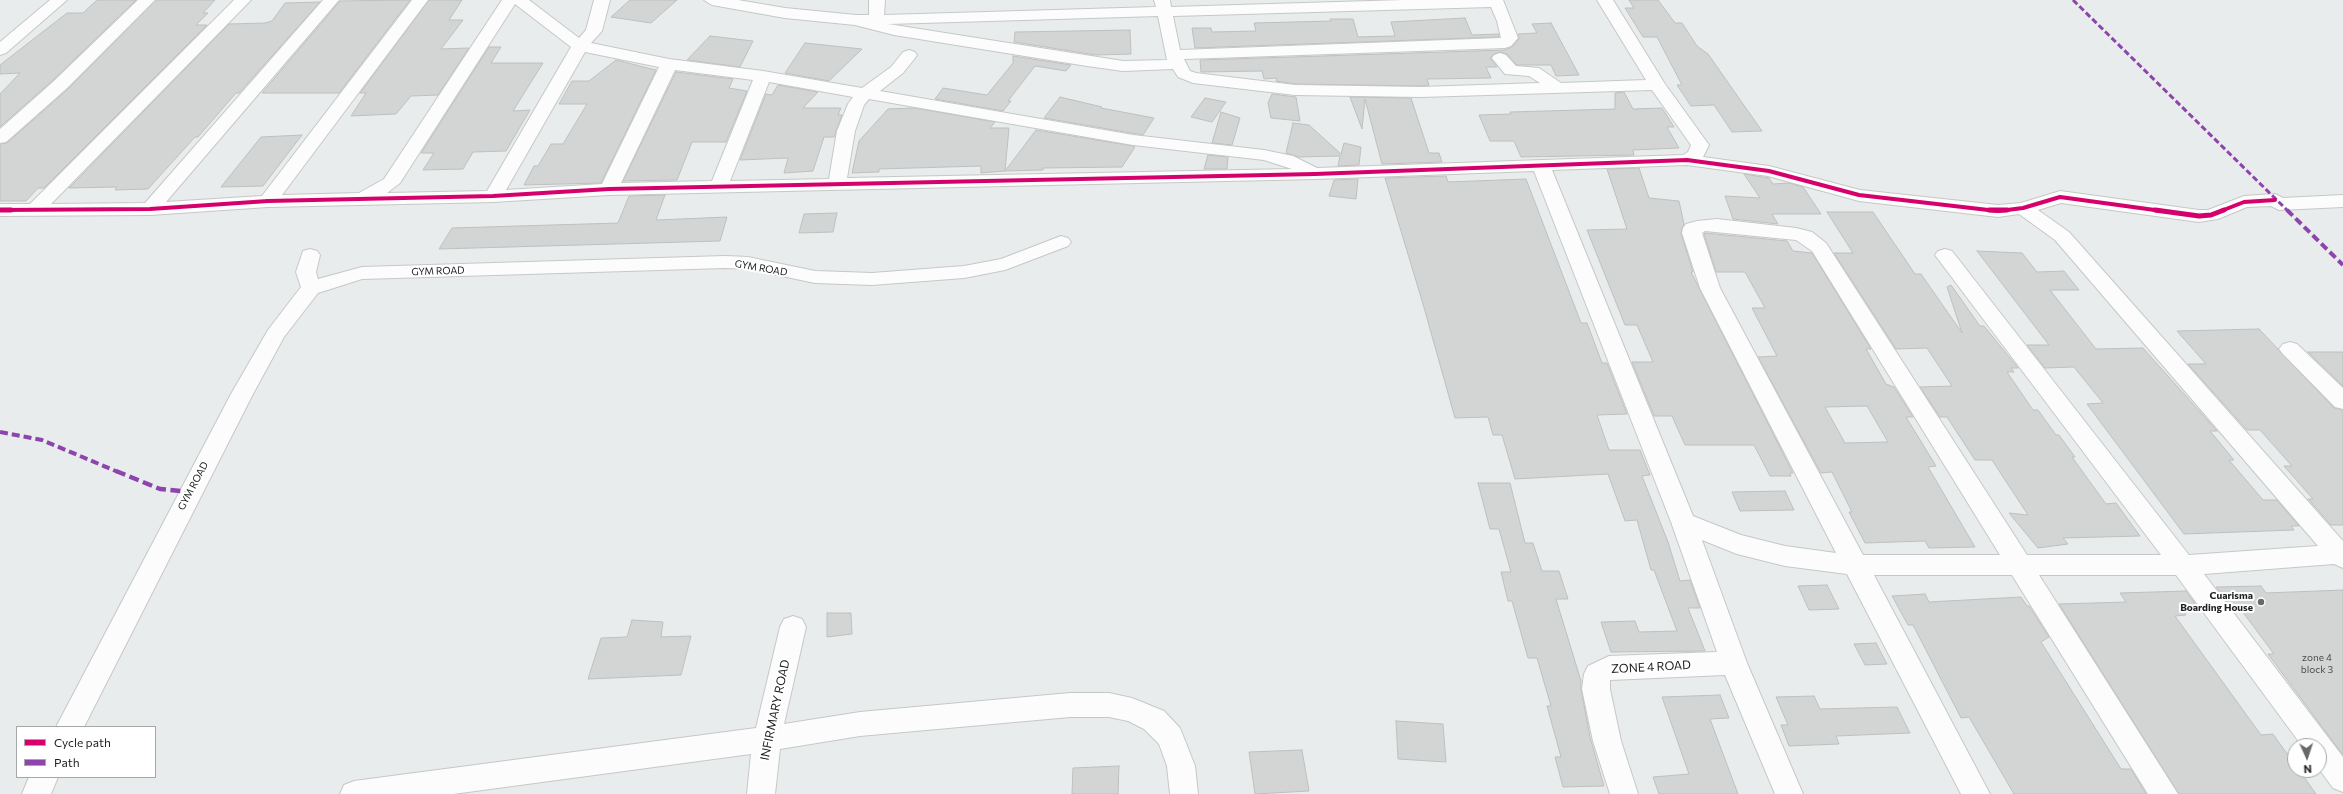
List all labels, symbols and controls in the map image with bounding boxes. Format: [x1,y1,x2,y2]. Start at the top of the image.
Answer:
street label: GYM ROAD [734,257,788,279]
street label: GYM ROAD [411,264,465,278]
street label: GYM ROAD [175,460,211,512]
place label: Cuarisma Boarding House [2180,590,2253,614]
marker: Cuarisma Boarding House [2256,597,2266,607]
house number: zone 4 block 3 [2301,652,2333,676]
street label: INFIRMARY ROAD [757,658,793,762]
street label: ZONE 4 ROAD [1611,658,1691,676]
legend [16,726,156,778]
text: Cycle path [54,735,111,749]
north arrow [2287,738,2327,778]
text: Path [54,755,80,769]
text: N [2303,763,2312,776]

